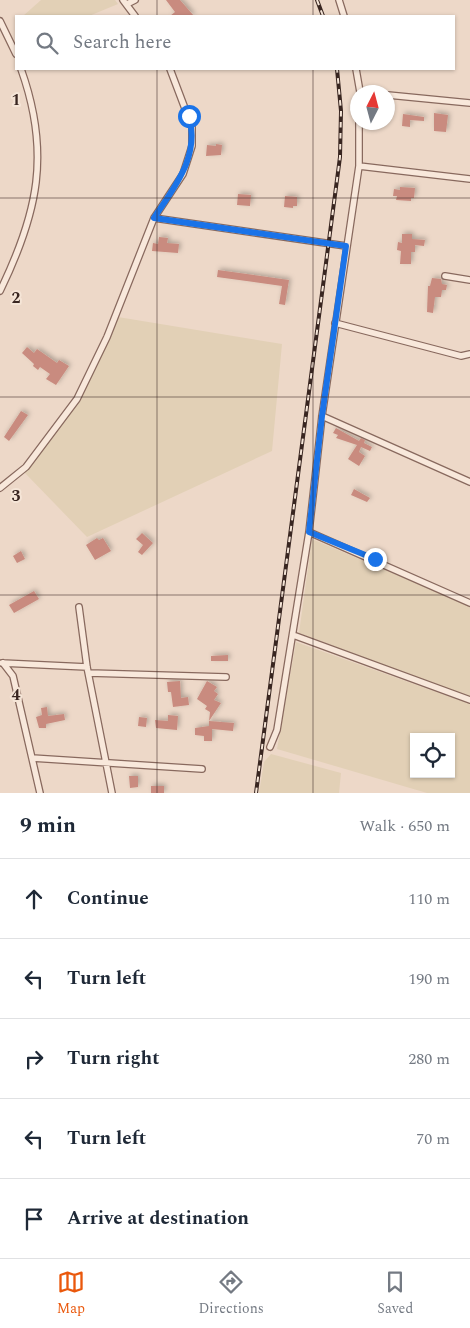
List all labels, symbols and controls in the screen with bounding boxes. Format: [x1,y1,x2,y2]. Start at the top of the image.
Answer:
search box [15,15,455,70]
text: Search here [73,28,172,57]
icon: search [33,29,61,57]
north arrow [350,85,395,130]
text: 1 [12,88,20,112]
route start [178,105,201,128]
text: 2 [12,286,21,310]
text: 3 [12,484,21,508]
route end [364,548,387,571]
text: 4 [12,683,21,707]
map controls [410,733,455,778]
button: locate [410,733,455,778]
text: 9 min [20,810,76,842]
text: Walk · 650 m [359,814,450,838]
text: Continue [67,884,149,913]
icon: ahead [20,885,48,913]
text: 110 m [408,887,450,911]
text: Turn left [67,964,146,993]
icon: left [20,965,48,993]
text: 190 m [408,967,450,991]
text: Turn right [67,1044,160,1073]
icon: right [20,1045,48,1073]
text: 280 m [408,1047,450,1071]
text: Turn left [67,1124,146,1153]
icon: left [20,1125,48,1153]
text: 70 m [416,1127,450,1151]
text: Arrive at destination [67,1204,249,1233]
icon: arrive [20,1205,48,1233]
tab: Map [57,1268,85,1319]
tab: Directions [198,1268,264,1319]
tab: Saved [377,1268,413,1319]

